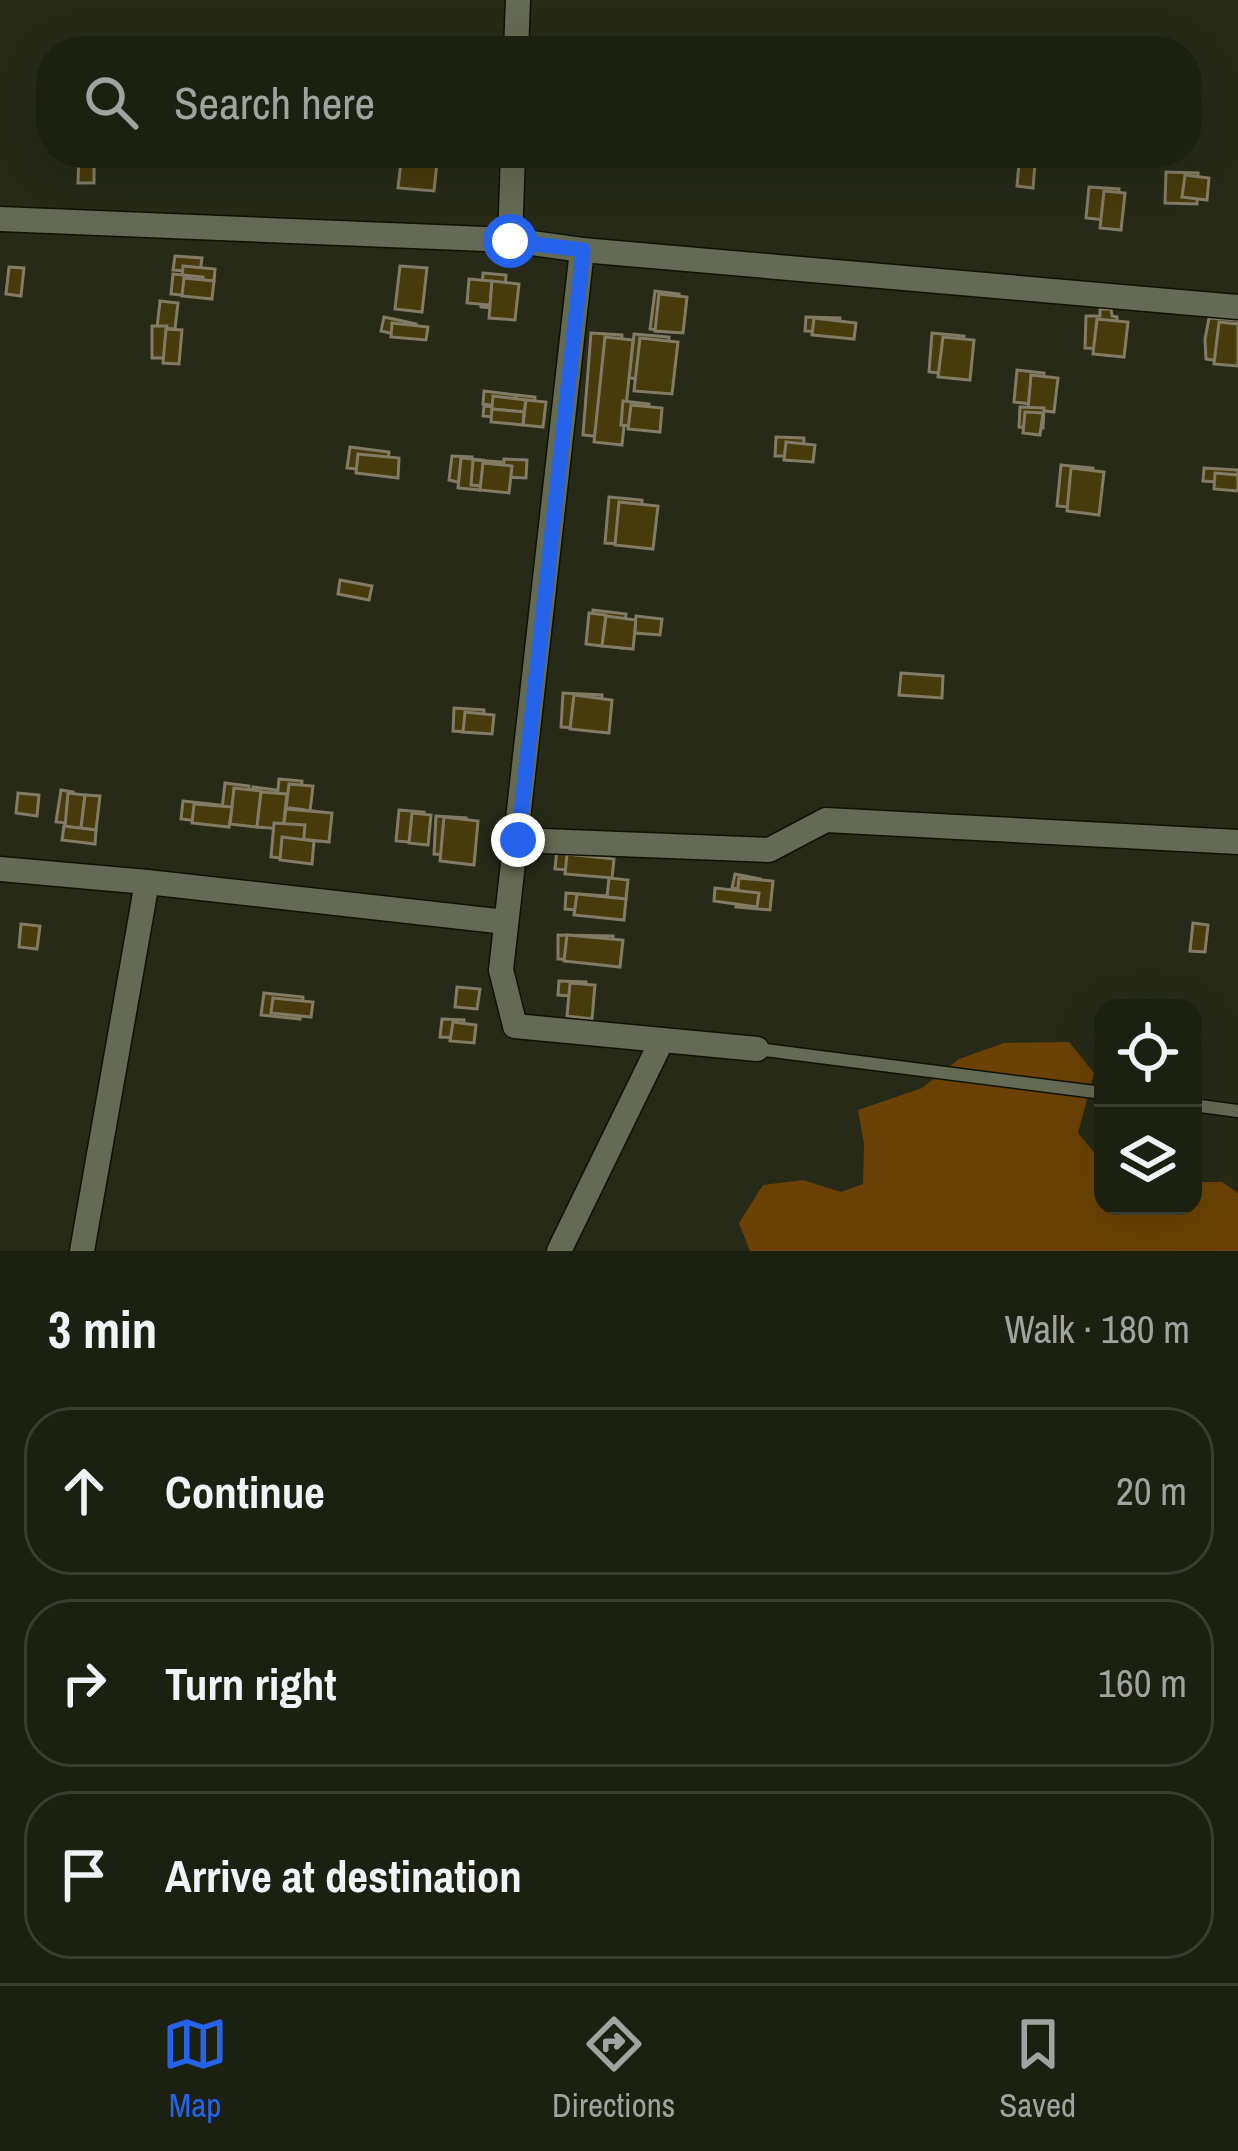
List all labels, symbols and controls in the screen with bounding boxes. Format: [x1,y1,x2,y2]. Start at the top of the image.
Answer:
search box [36,36,1202,168]
icon: search [78,69,144,135]
text: Search here [174,72,375,133]
route start [483,214,537,268]
route end [491,813,545,867]
map controls [1094,999,1202,1215]
button: locate [1094,999,1202,1107]
button: layers [1094,1107,1202,1215]
text: 3 min [48,1295,157,1364]
text: Walk · 180 m [1005,1303,1190,1355]
icon: ahead [51,1458,117,1524]
text: Continue [165,1461,325,1522]
text: 20 m [1116,1465,1187,1517]
icon: right [51,1650,117,1716]
text: Turn right [165,1653,337,1714]
text: 160 m [1098,1657,1187,1709]
icon: arrive [51,1842,117,1908]
text: Arrive at destination [165,1845,522,1906]
tab: Map [162,2011,228,2127]
tab: Directions [552,2011,675,2127]
tab: Saved [999,2011,1076,2127]

